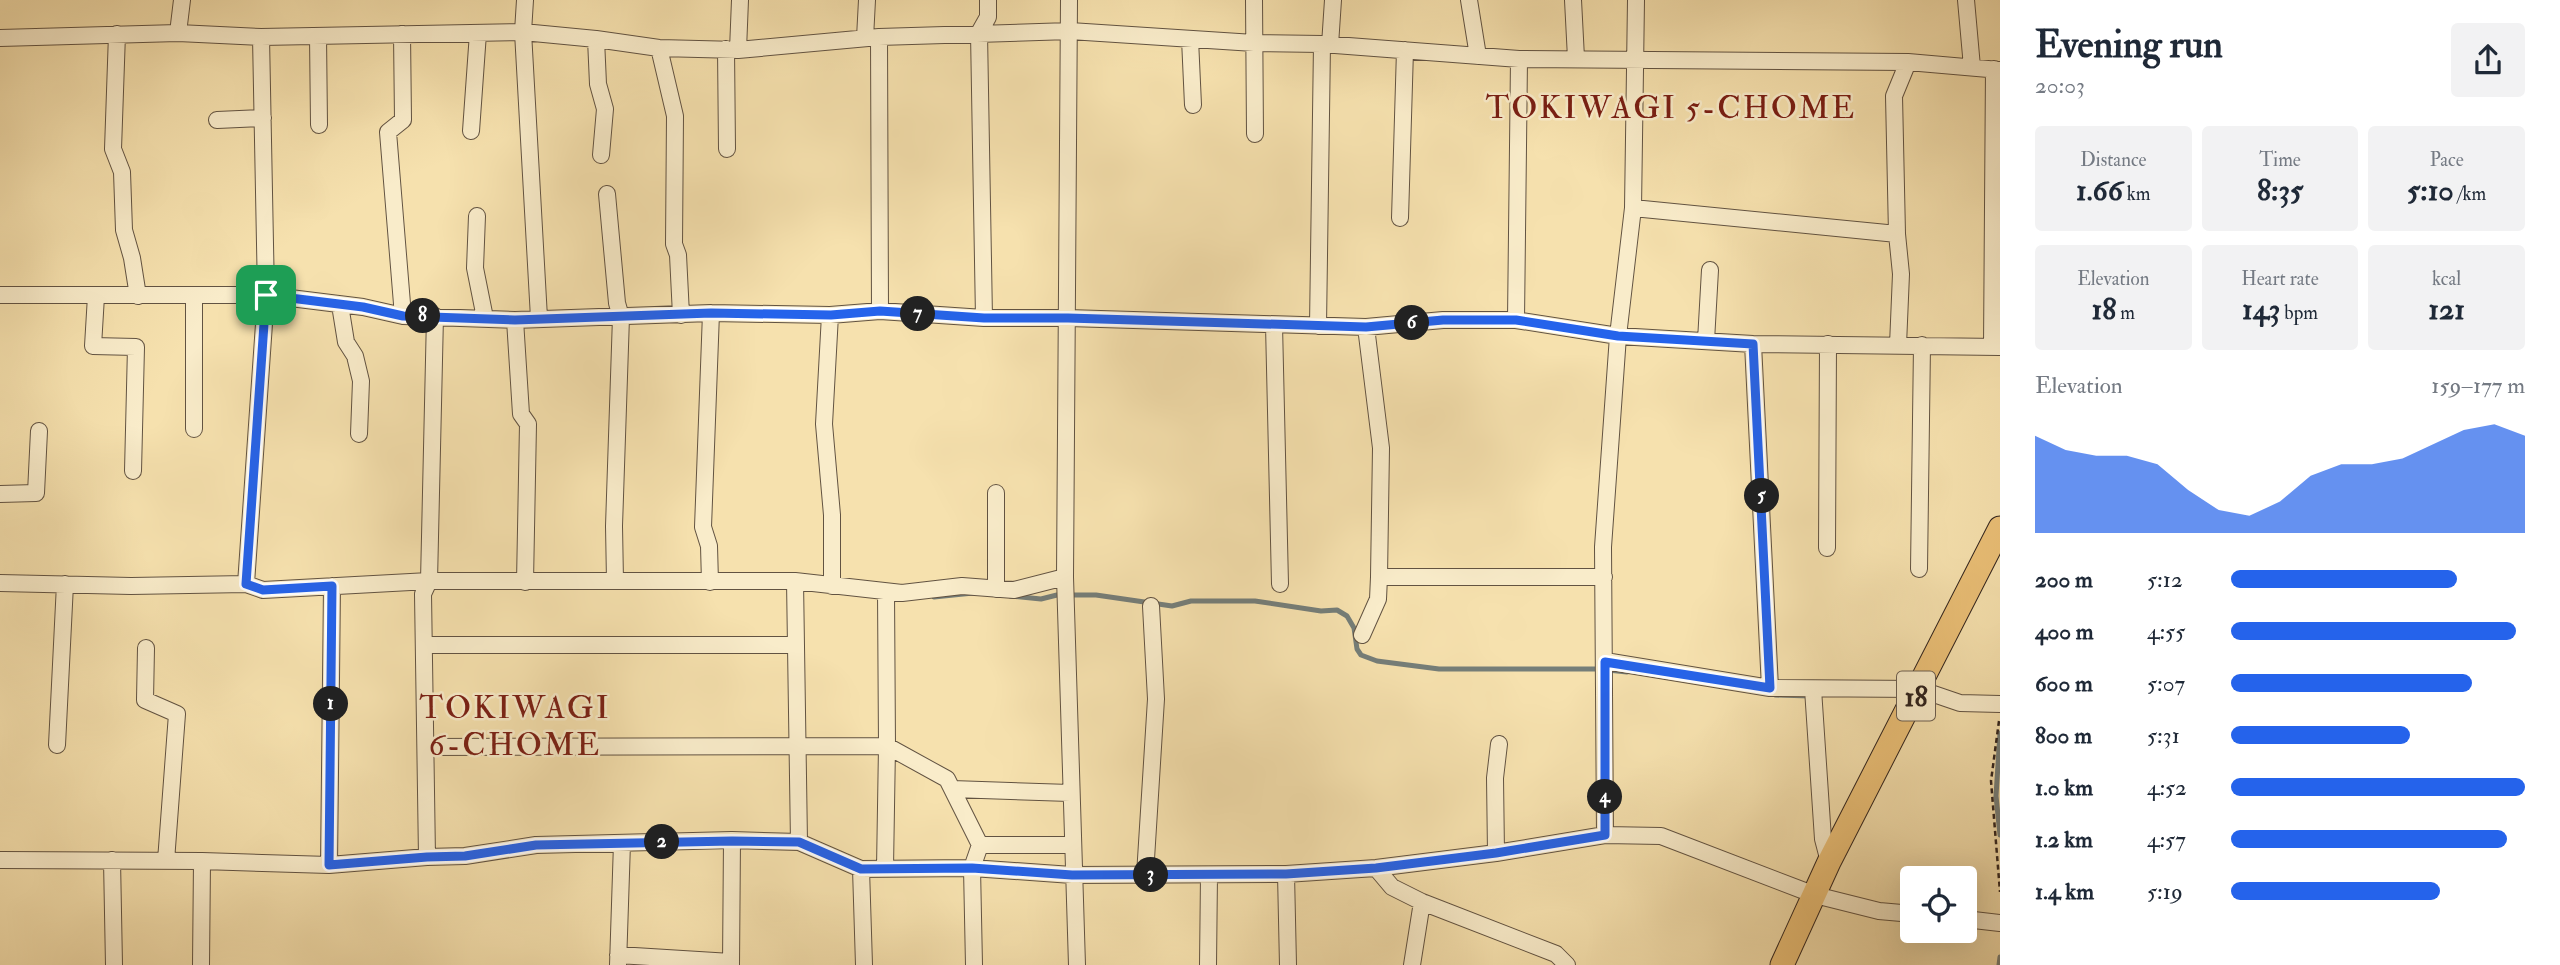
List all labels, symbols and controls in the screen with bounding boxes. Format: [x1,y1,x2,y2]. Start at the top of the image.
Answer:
text: Evening run [2035,21,2223,69]
button: share [2451,23,2525,97]
text: 20:03 [2035,71,2085,100]
district label: TOKIWAGI 5-CHOME [1486,88,1856,128]
text: Distance [2080,148,2147,172]
text: Time [2259,148,2301,172]
text: Pace [2430,148,2464,172]
text: 1.66 [2076,172,2123,209]
text: 8:35 [2257,172,2303,209]
text: 5:10 [2407,172,2454,209]
text: km [2123,182,2151,206]
text: /km [2454,182,2486,206]
pin [236,265,296,325]
text: Elevation [2077,267,2150,291]
text: Heart rate [2241,267,2319,291]
text: kcal [2432,267,2461,291]
icon: arrive [247,276,285,314]
text: 18 [2092,291,2116,328]
text: 143 [2242,291,2280,328]
text: 121 [2428,291,2465,328]
pin: 7 [900,296,936,332]
pin: 8 [406,298,440,334]
text: 7 [913,301,922,325]
text: m [2116,301,2135,325]
text: bpm [2280,301,2318,325]
text: 8 [418,303,427,327]
pin: 6 [1394,306,1430,340]
text: 6 [1407,310,1416,334]
text: Elevation [2035,371,2123,400]
text: 159–177 m [2431,371,2525,400]
pin: 5 [1744,478,1780,514]
text: 5 [1757,483,1766,507]
text: 200 m [2035,565,2093,594]
text: 5:12 [2147,565,2183,594]
text: 400 m [2035,617,2094,646]
text: 4:55 [2147,617,2185,646]
text: 600 m [2035,669,2093,698]
text: 5:07 [2147,669,2185,698]
road number: 18 [1897,672,1935,720]
pin: 1 [314,686,348,722]
district label: TOKIWAGI 6-CHOME [419,688,611,765]
text: 1 [327,691,334,715]
text: 800 m [2035,721,2092,750]
text: 5:31 [2147,721,2180,750]
text: 1.0 km [2035,773,2093,802]
text: 4:52 [2147,773,2187,802]
pin: 4 [1588,780,1622,814]
text: 4 [1599,784,1610,808]
pin: 2 [644,824,680,860]
text: 1.2 km [2035,825,2093,854]
text: 4:57 [2147,825,2186,854]
text: 2 [657,829,666,853]
pin: 3 [1134,858,1168,892]
text: 3 [1147,862,1154,886]
map controls [1900,866,1977,943]
button: locate [1900,866,1977,943]
text: 1.4 km [2035,877,2094,906]
text: 5:19 [2147,877,2183,906]

